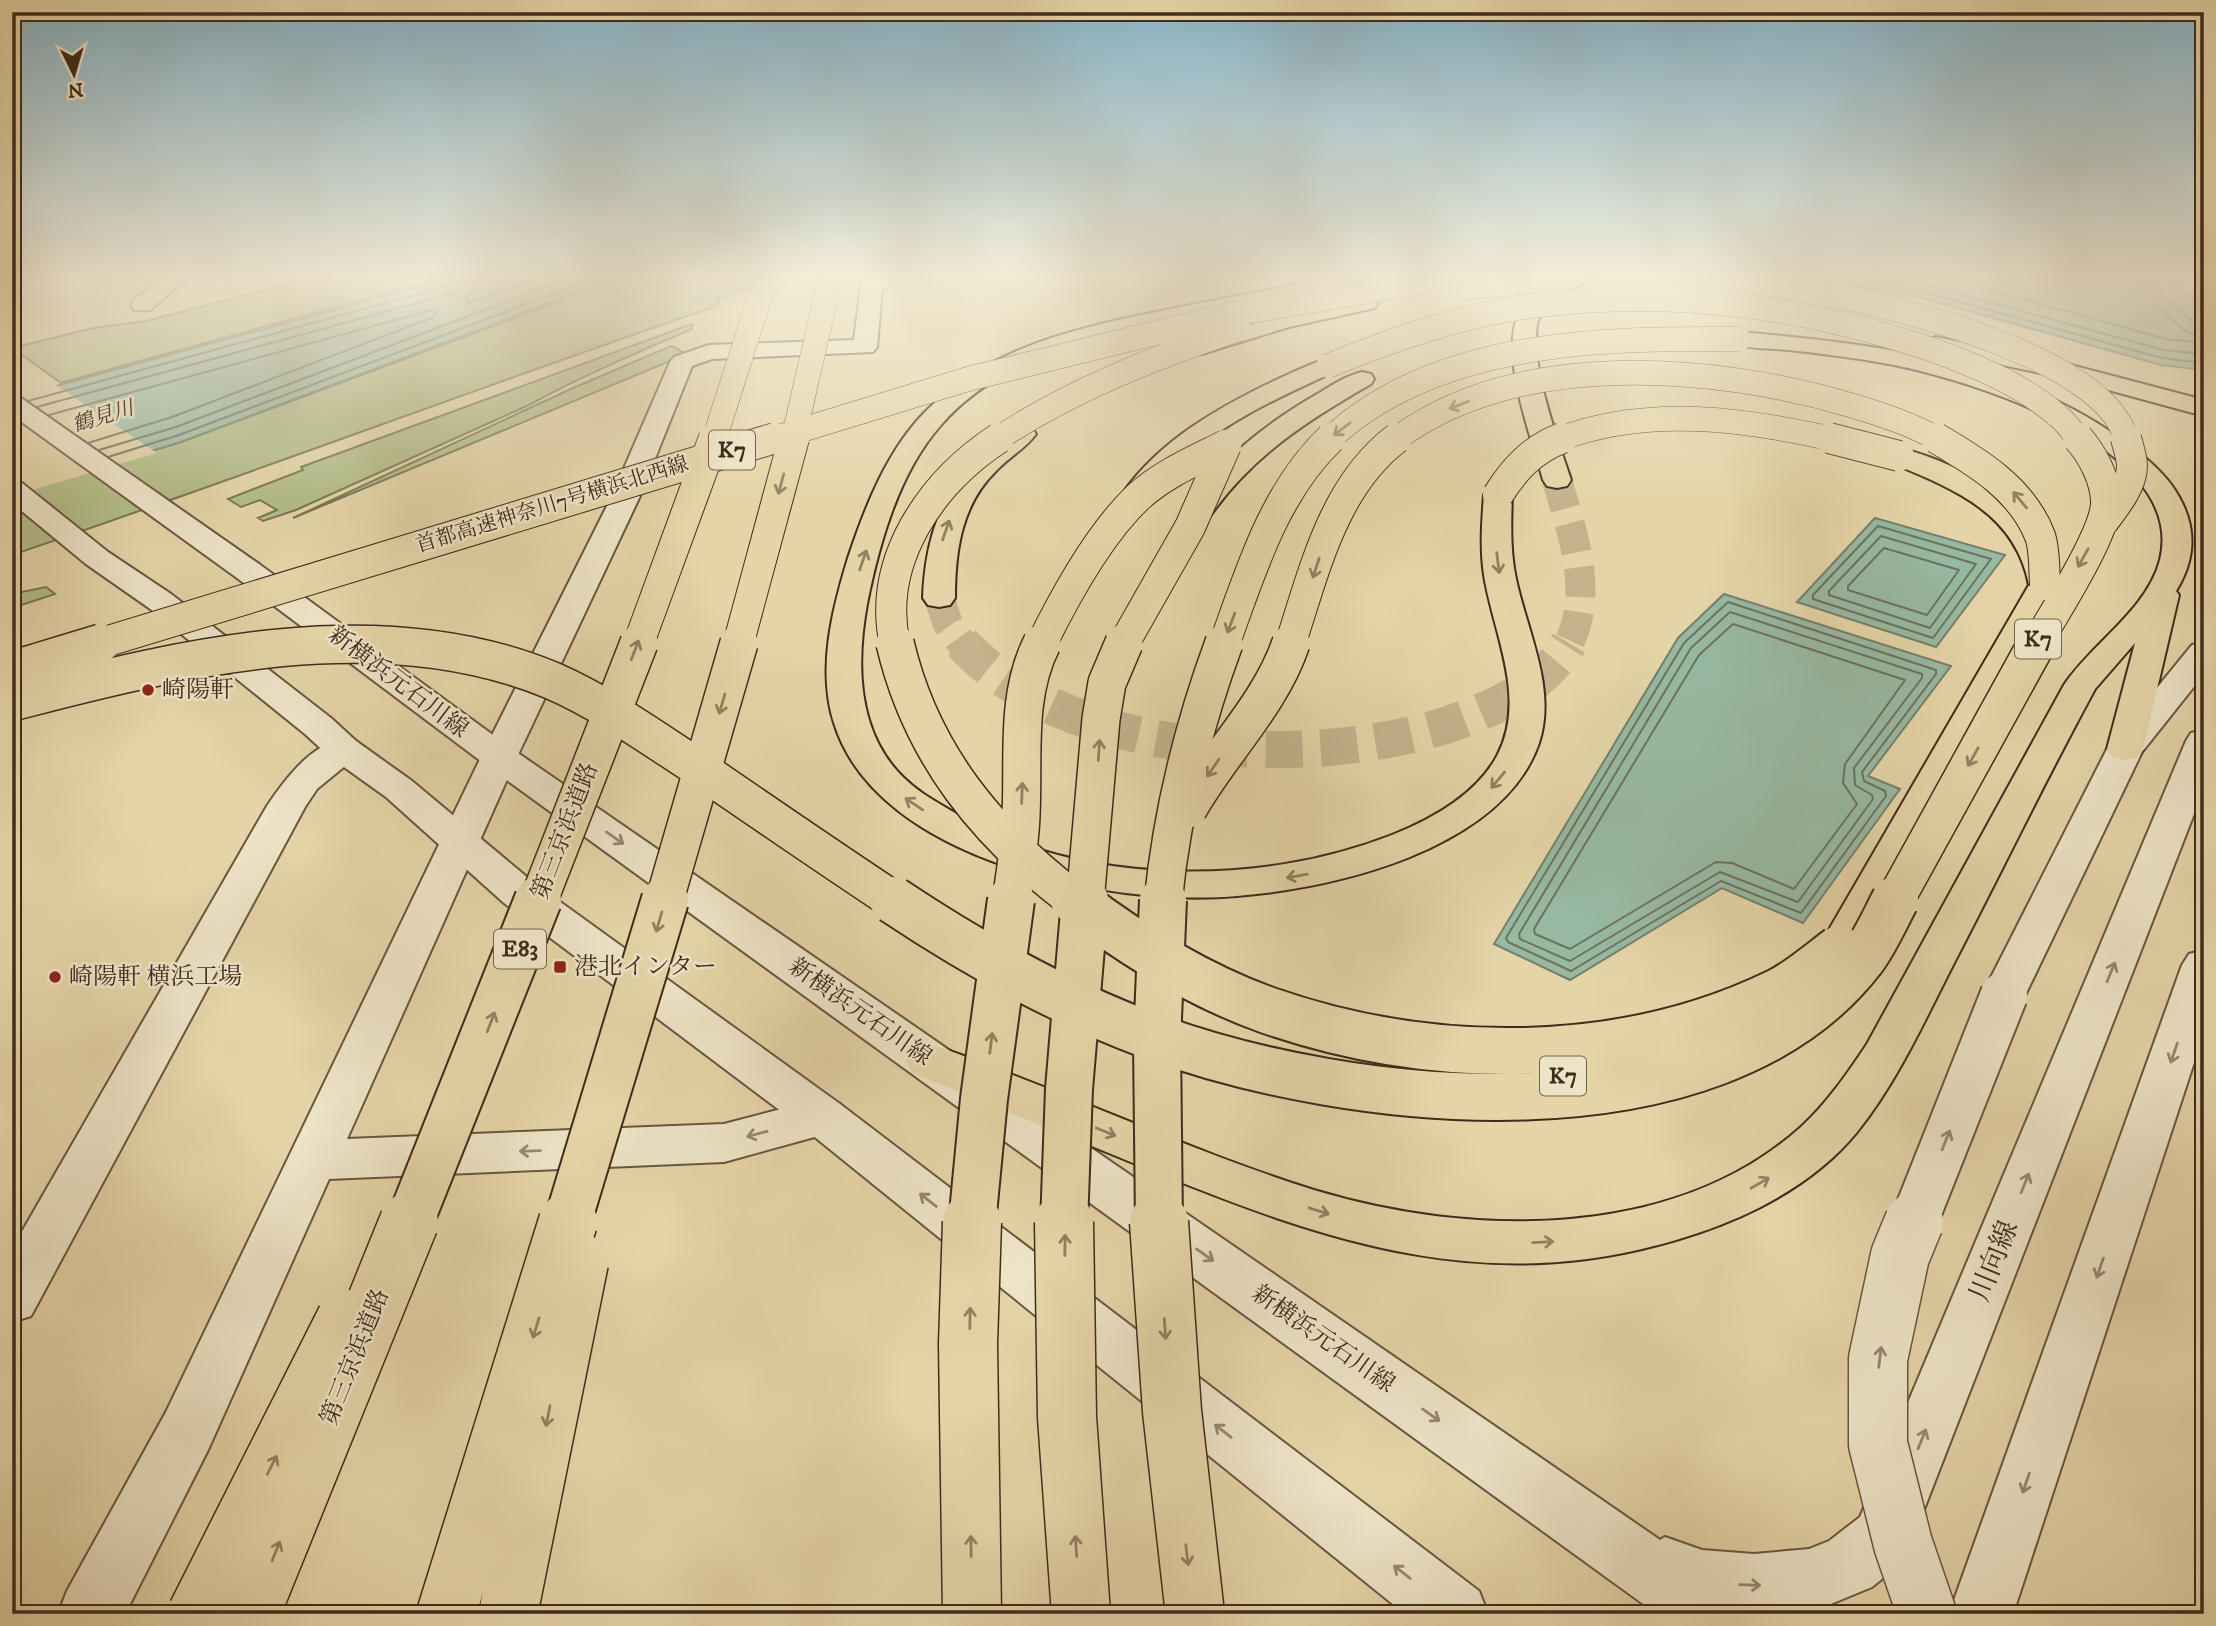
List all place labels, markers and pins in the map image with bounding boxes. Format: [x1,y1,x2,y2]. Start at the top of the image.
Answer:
place label: 崎陽軒 [162,675,234,705]
marker: 崎陽軒 [140,682,156,698]
place label: 港北インター [574,952,717,982]
marker: 港北インター [552,959,568,975]
place label: 崎陽軒 横浜工場 [69,962,242,992]
marker: 崎陽軒 横浜工場 [47,969,63,985]

